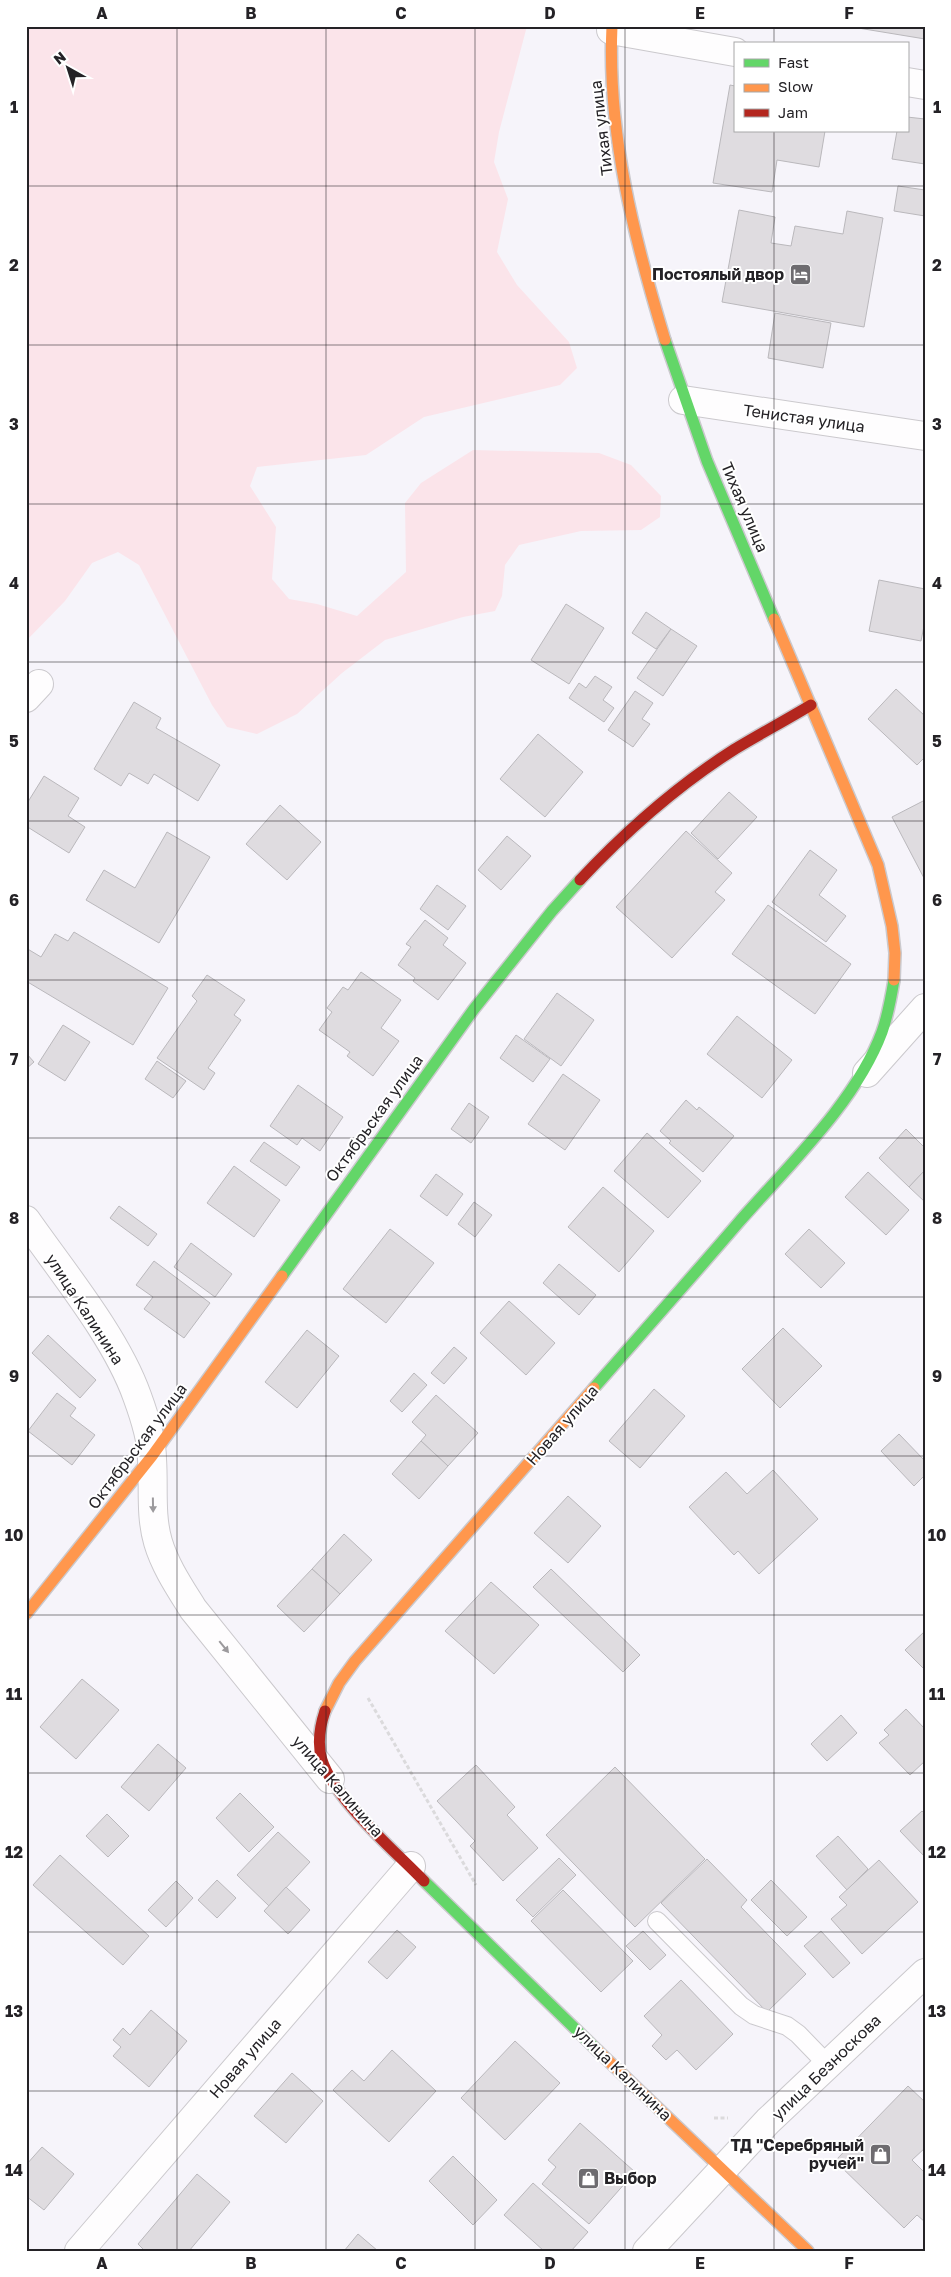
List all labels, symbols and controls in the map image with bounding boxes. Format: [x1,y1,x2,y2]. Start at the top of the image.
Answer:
text: A [96,3,108,23]
text: B [245,3,257,23]
text: C [395,3,407,23]
text: D [544,3,556,23]
text: E [695,3,705,23]
text: F [844,3,854,23]
north arrow [42,42,92,92]
legend [734,42,908,132]
text: N [50,48,69,67]
text: Fast [778,53,809,71]
text: Slow [778,77,813,95]
street label: Тихая улица [585,79,617,177]
text: 1 [10,97,18,117]
text: 1 [933,97,941,117]
text: Jam [778,103,808,121]
text: 2 [9,255,19,275]
text: 2 [932,255,942,275]
hotel icon: Постоялый двор [788,262,812,286]
place label: Постоялый двор [652,264,784,284]
street label: Тенистая улица [742,400,866,436]
text: 3 [9,414,19,434]
text: 3 [932,414,942,434]
street label: Тихая улица [717,459,773,555]
text: 4 [9,573,19,593]
text: 4 [932,573,942,593]
text: 5 [9,731,19,751]
text: 5 [932,731,942,751]
text: 6 [9,890,19,910]
text: 6 [932,890,942,910]
text: 7 [10,1049,19,1069]
text: 7 [933,1049,942,1069]
street label: Октябрьская улица [321,1050,427,1186]
text: 8 [9,1208,19,1228]
text: 8 [932,1208,942,1228]
street label: улица Калинина [42,1250,128,1368]
text: 9 [9,1366,19,1386]
text: 9 [932,1366,942,1386]
street label: Октябрьская улица [83,1379,191,1513]
street label: Новая улица [522,1381,602,1469]
one-way arrow [149,1497,157,1513]
text: 10 [5,1525,23,1545]
text: 10 [928,1525,946,1545]
one-way arrow [219,1640,229,1654]
text: 11 [6,1684,22,1704]
text: 11 [929,1684,945,1704]
street label: улица Калинина [288,1731,388,1841]
text: 12 [5,1842,23,1862]
text: 12 [928,1842,946,1862]
text: 13 [5,2001,23,2021]
text: 13 [928,2001,946,2021]
street label: улица Безноскова [767,2010,885,2124]
street label: Новая улица [205,2014,285,2102]
street label: улица Калинина [570,2021,676,2125]
place label: ТД "Серебряный ручей" [730,2135,864,2173]
shop icon: ТД "Серебряный ручей" [868,2142,892,2166]
text: 14 [5,2160,23,2180]
text: 14 [928,2160,946,2180]
shop icon: Выбор [576,2166,600,2190]
place label: Выбор [604,2168,657,2188]
text: A [96,2253,108,2273]
text: B [245,2253,257,2273]
text: C [395,2253,407,2273]
text: D [544,2253,556,2273]
text: E [695,2253,705,2273]
text: F [844,2253,854,2273]

